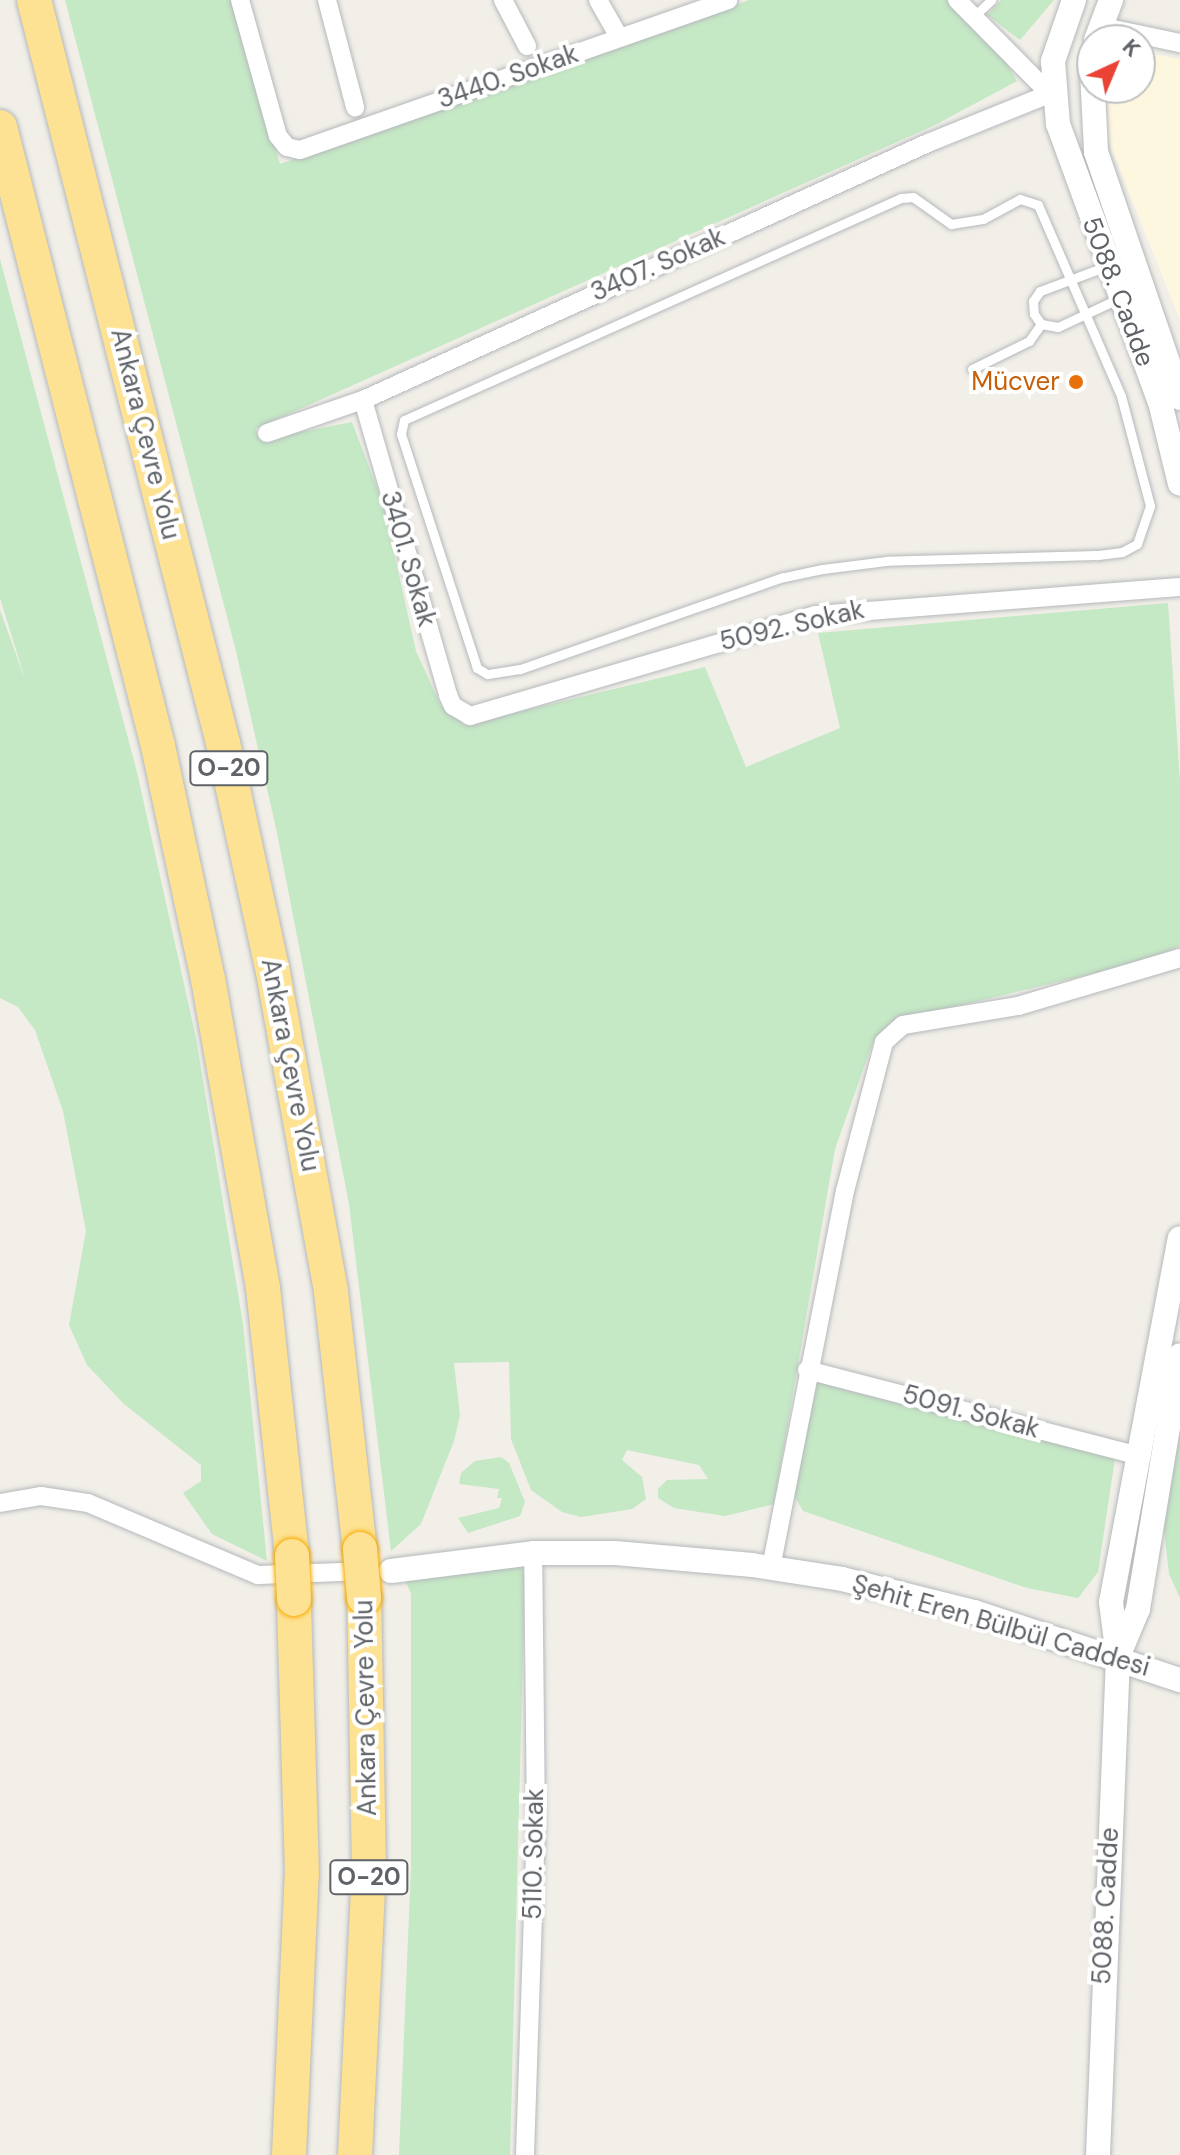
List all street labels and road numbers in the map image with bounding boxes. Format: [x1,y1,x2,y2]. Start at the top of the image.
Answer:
street label: 3440. Sokak [434,38,582,116]
street label: 5088. Cadde [1075,213,1161,371]
street label: 3407. Sokak [586,222,730,308]
street label: Ankara Çevre Yolu [104,325,186,543]
street label: 3401. Sokak [374,487,442,631]
street label: 5092. Sokak [717,594,867,658]
road number: O-20 [189,748,269,788]
street label: Ankara Çevre Yolu [254,956,326,1174]
street label: 5091. Sokak [899,1379,1043,1445]
street label: Şehit Eren Bülbül Caddesi [849,1569,1153,1683]
street label: Ankara Çevre Yolu [349,1600,383,1816]
street label: 5110. Sokak [517,1788,551,1920]
street label: 5088. Cadde [1086,1827,1126,1985]
road number: O-20 [329,1857,409,1897]

